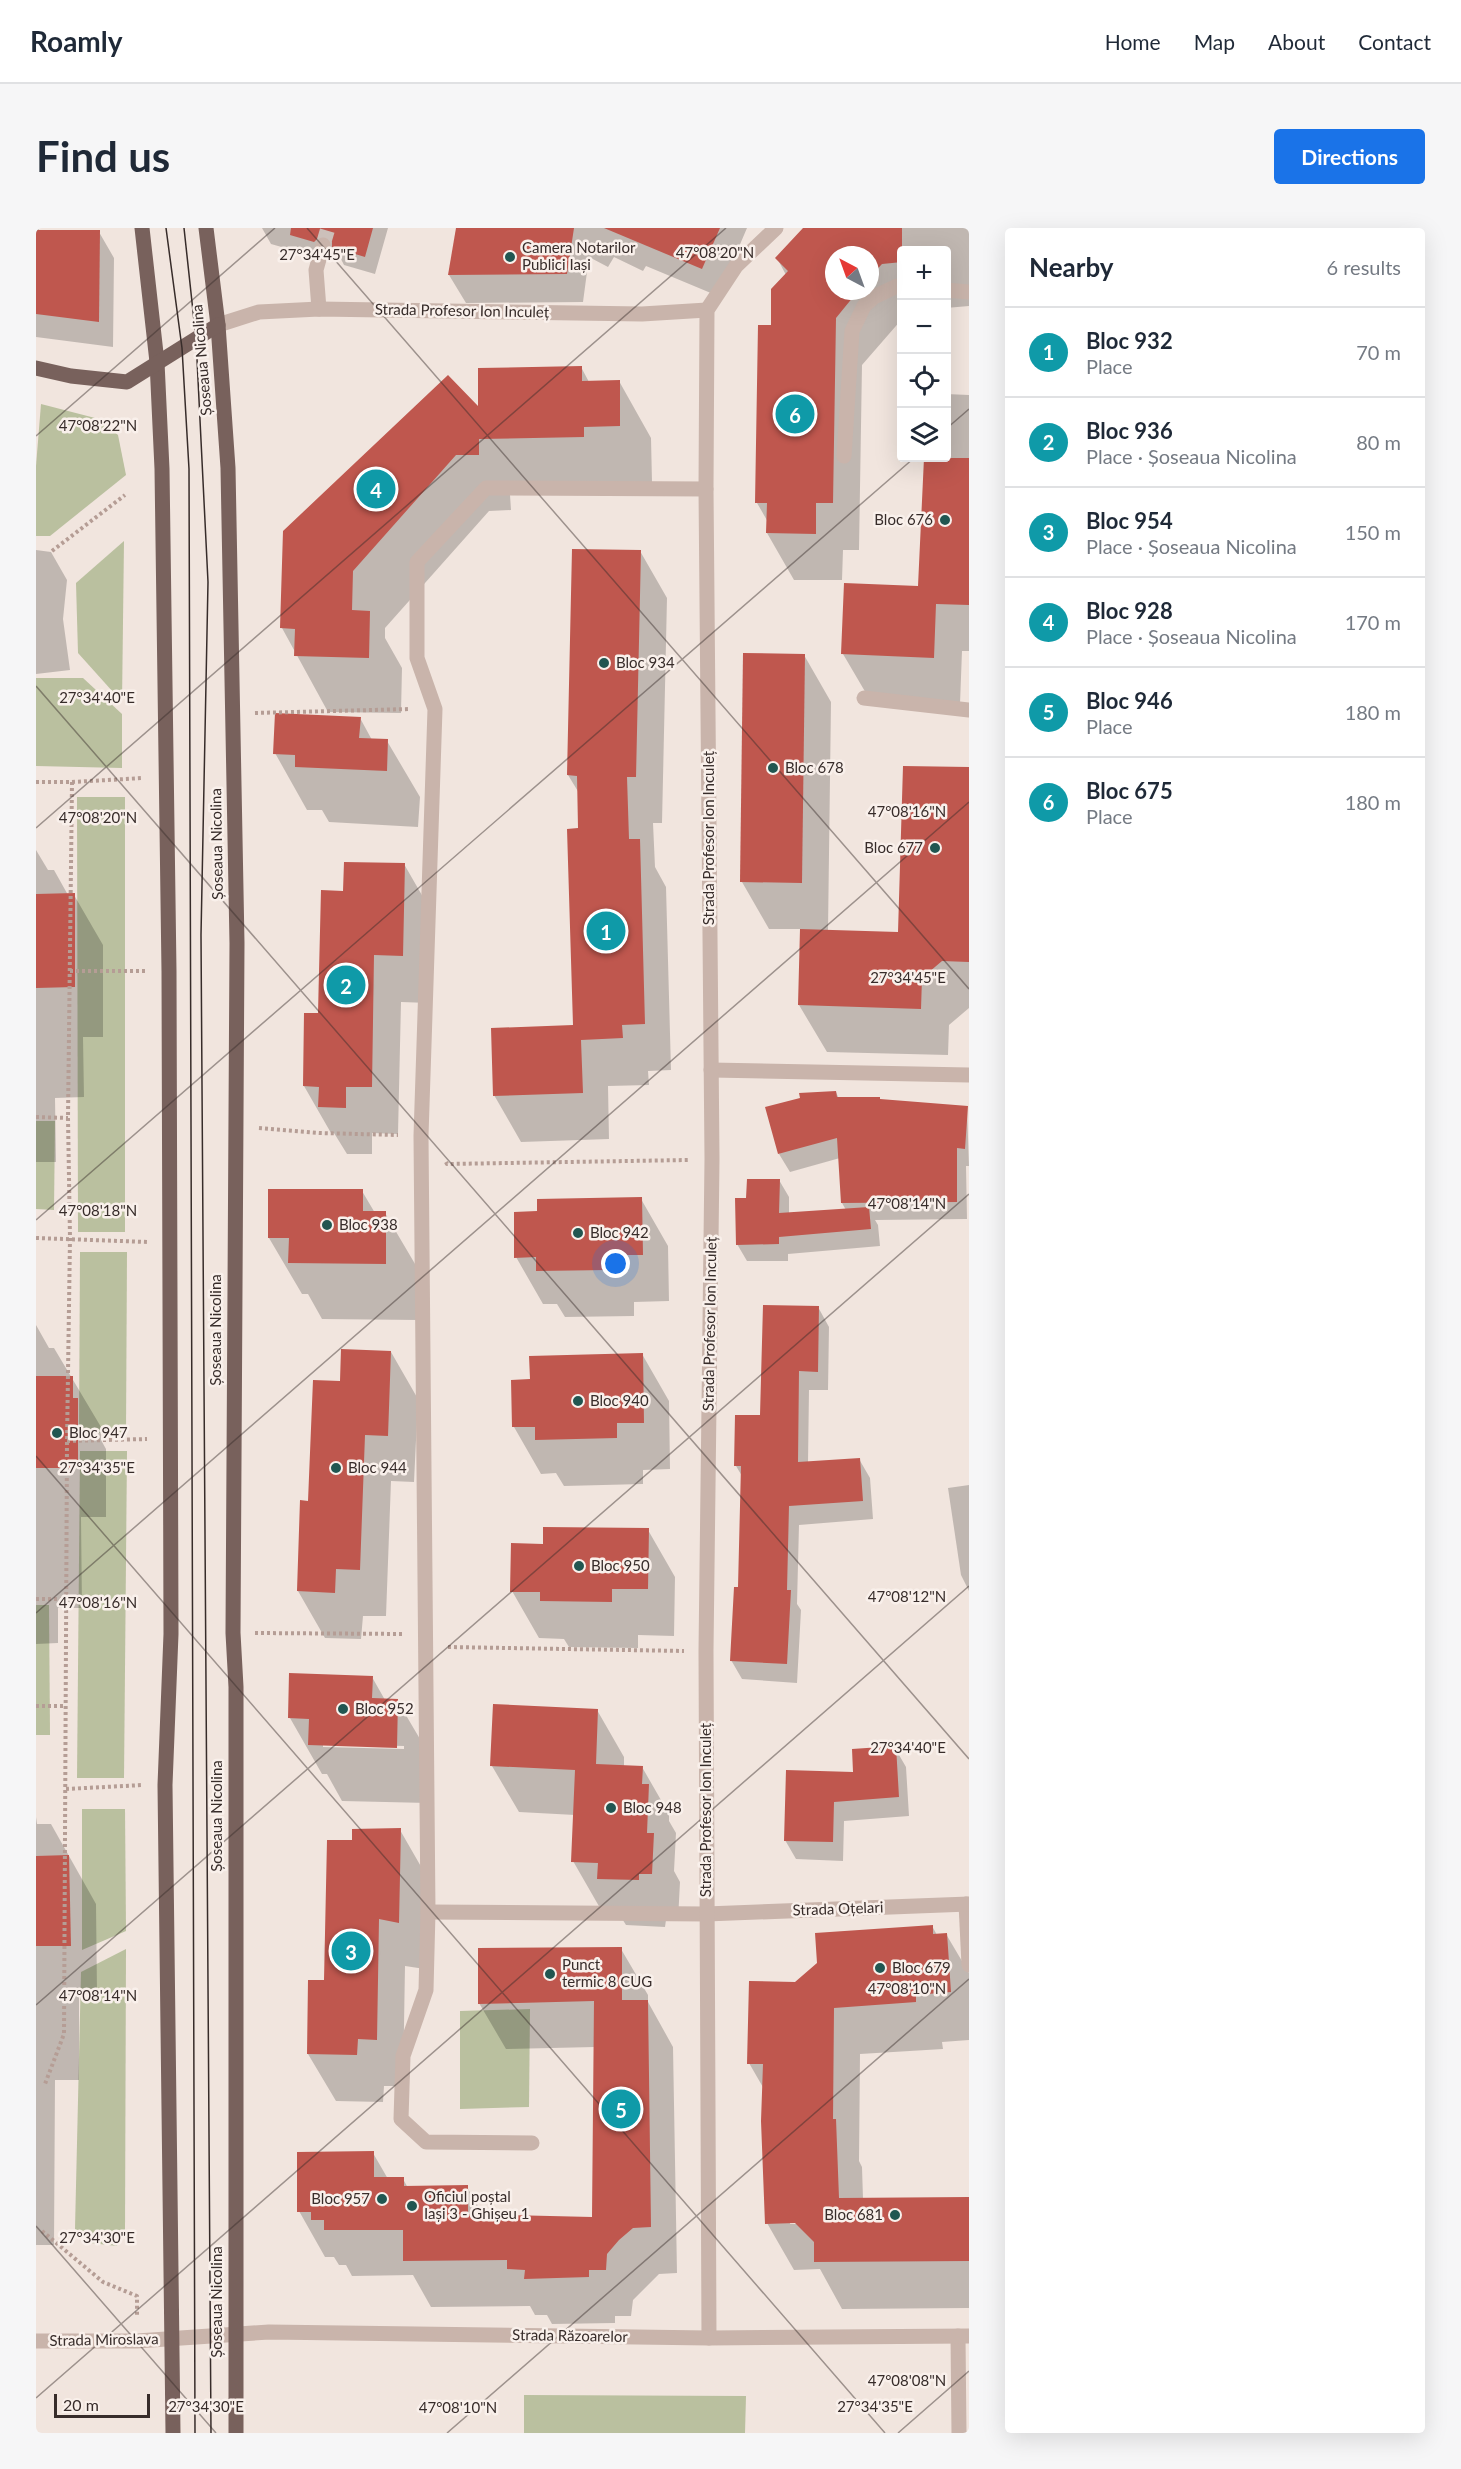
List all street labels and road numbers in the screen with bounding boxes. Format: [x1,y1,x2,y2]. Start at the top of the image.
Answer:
street label: Strada Profesor Ion Inculeț [375,299,550,321]
street label: Șoseaua Nicolina [187,304,215,416]
street label: Strada Profesor Ion Inculeț [699,750,717,925]
street label: Șoseaua Nicolina [206,788,226,900]
street label: Strada Profesor Ion Inculeț [698,1236,720,1411]
street label: Șoseaua Nicolina [206,1274,224,1386]
street label: Strada Profesor Ion Inculeț [696,1722,714,1897]
street label: Șoseaua Nicolina [207,1760,225,1872]
street label: Strada Oțelari [792,1897,884,1919]
street label: Șoseaua Nicolina [207,2246,225,2358]
street label: Strada Răzoarelor [512,2325,628,2345]
street label: Strada Miroslava [49,2329,159,2349]

